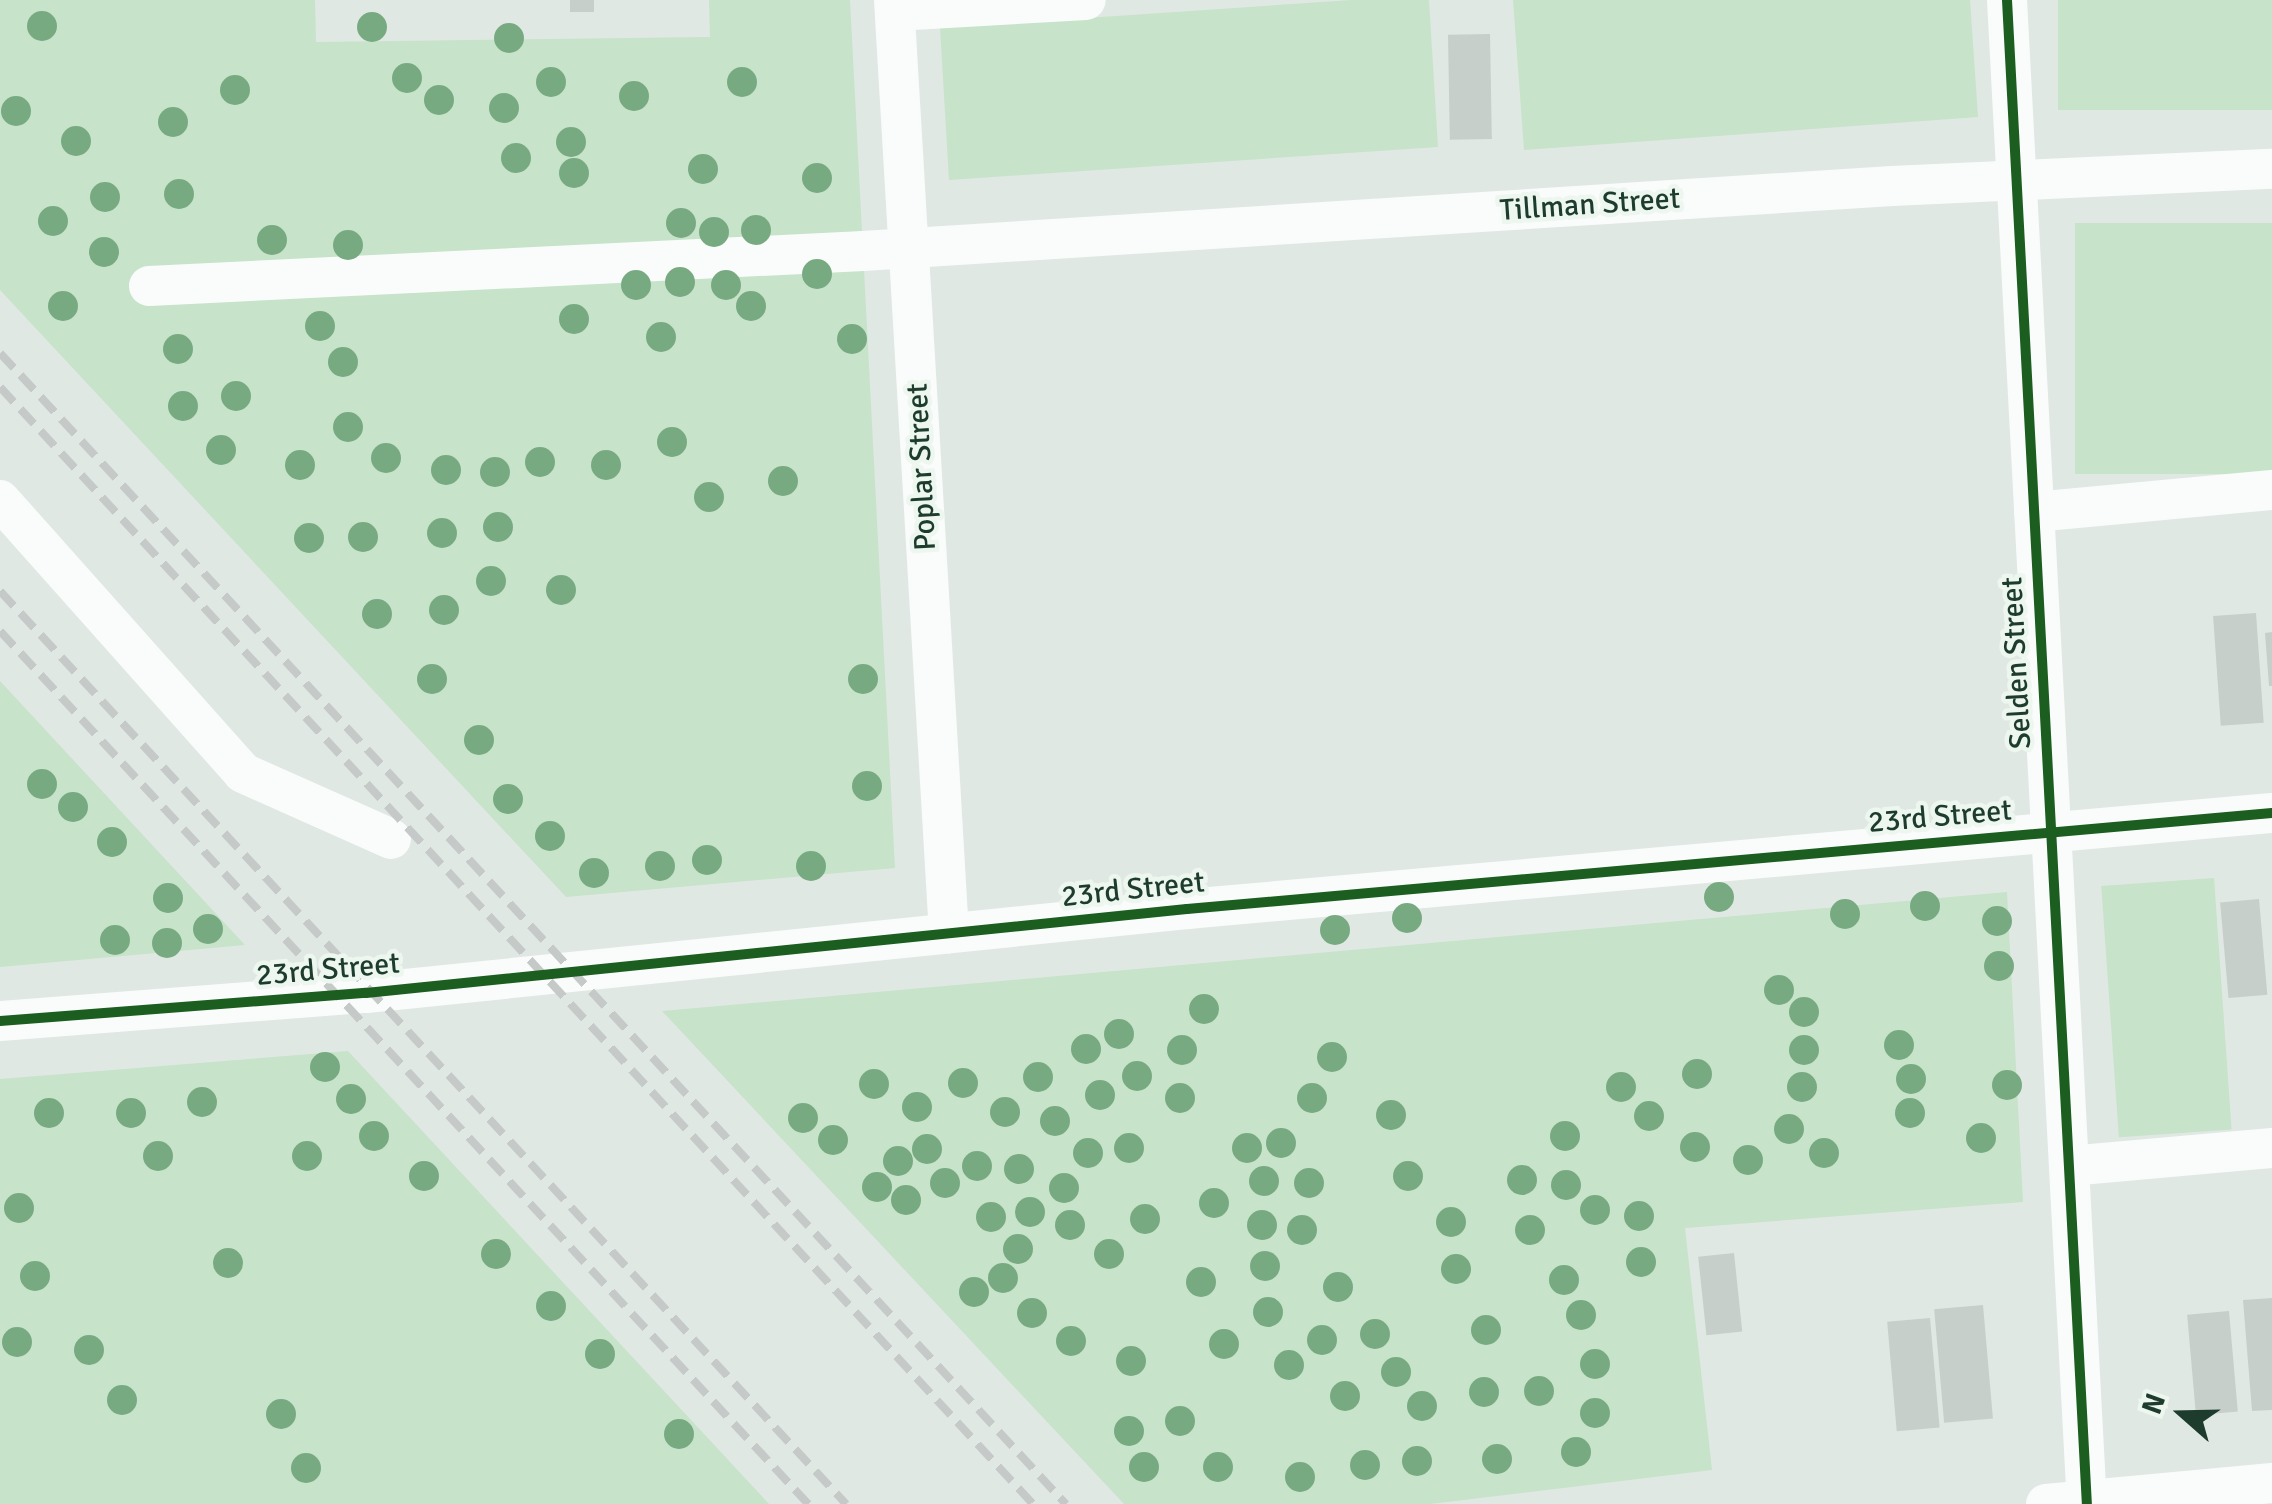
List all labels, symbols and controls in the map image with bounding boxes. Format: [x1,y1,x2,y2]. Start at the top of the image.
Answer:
street label: Tillman Street [1499,181,1681,229]
street label: Poplar Street [900,382,944,552]
street label: Selden Street [1995,576,2039,750]
street label: 23rd Street [1867,793,2013,841]
street label: 23rd Street [1060,865,1206,915]
street label: 23rd Street [255,946,401,994]
north arrow [2132,1364,2232,1464]
text: N [2134,1389,2173,1419]

